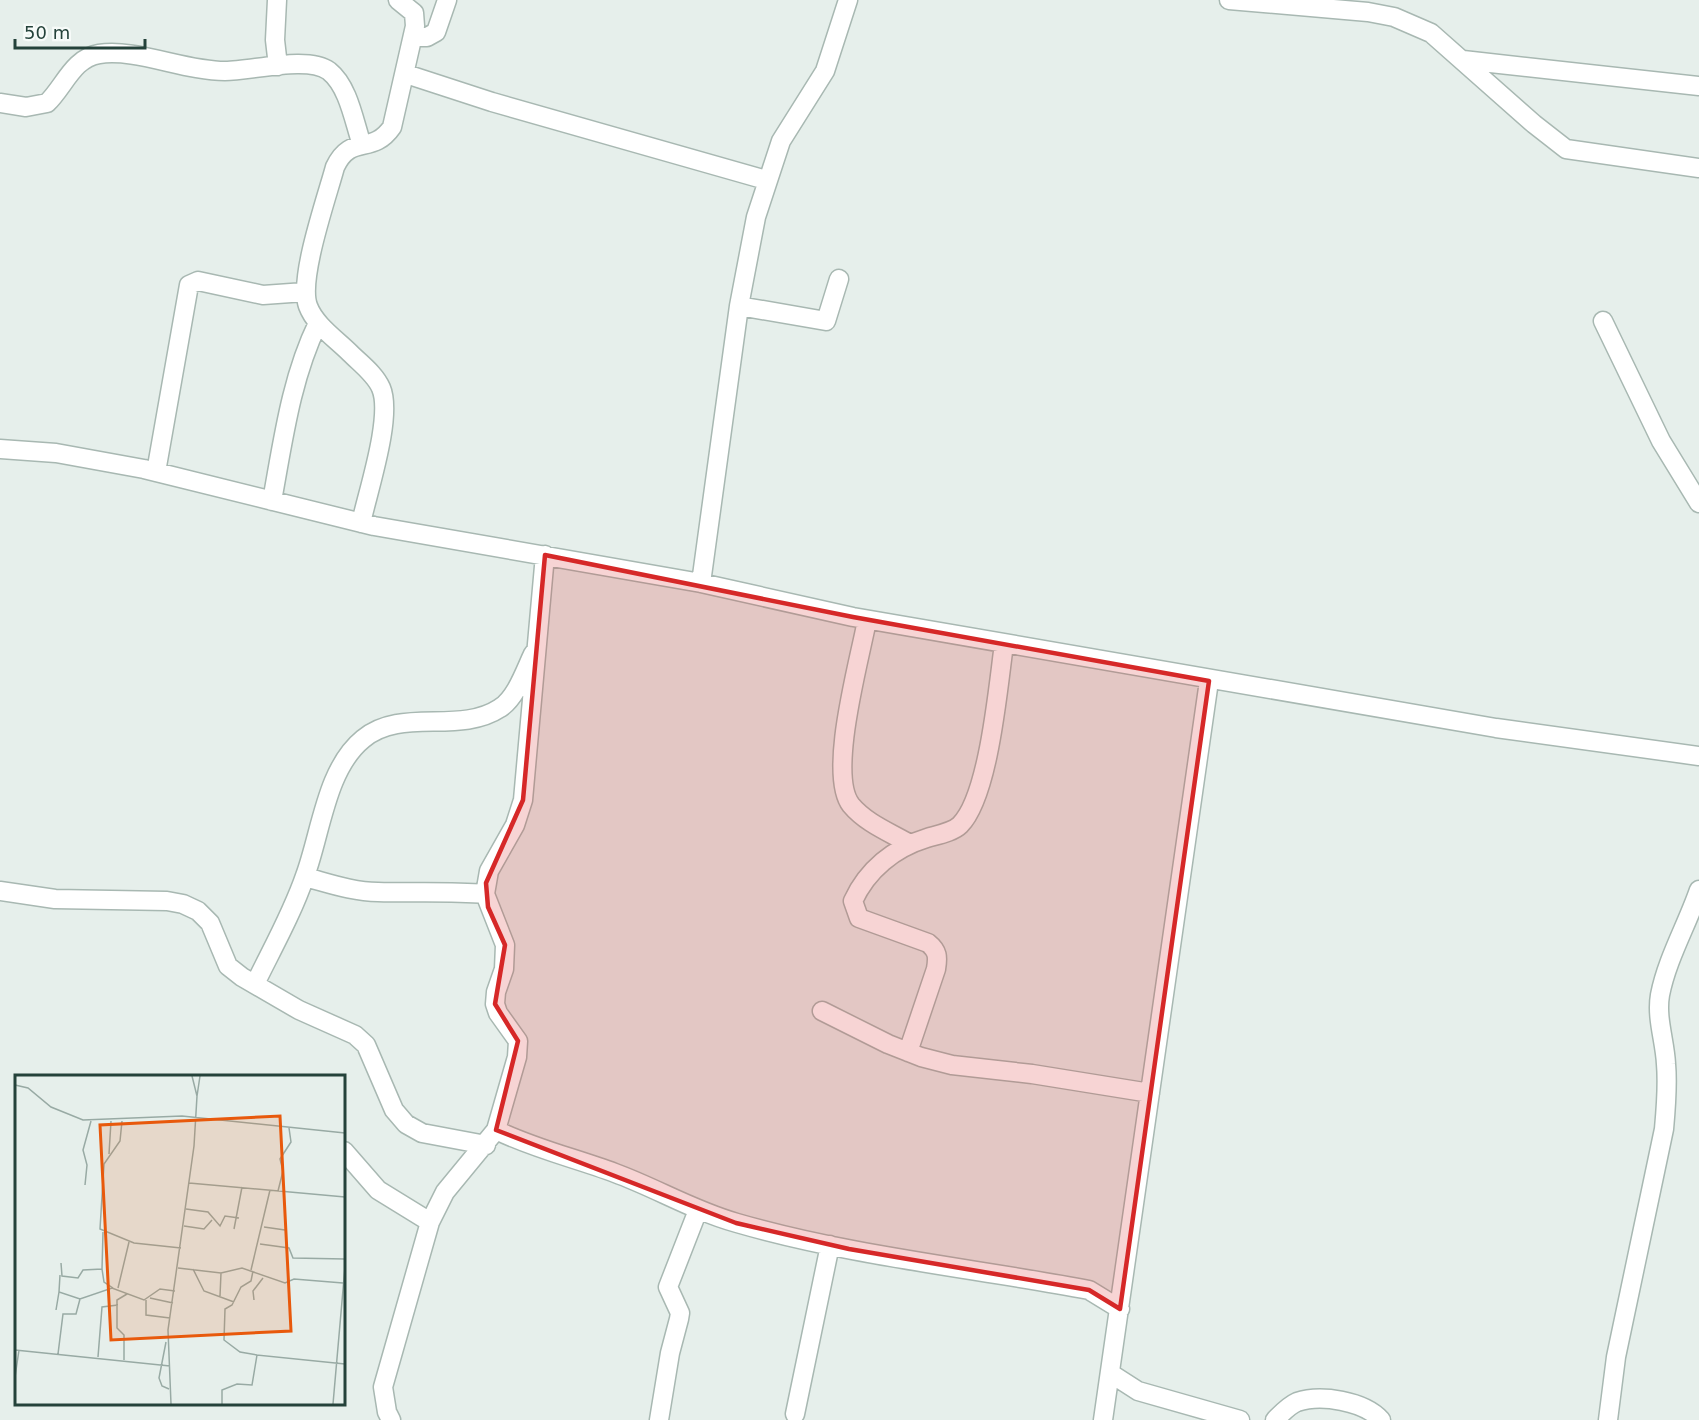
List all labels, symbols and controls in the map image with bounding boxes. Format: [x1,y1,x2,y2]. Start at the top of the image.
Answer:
scale bar [15,12,146,50]
text: 50 m [24,22,70,43]
inset map [15,1075,345,1405]

